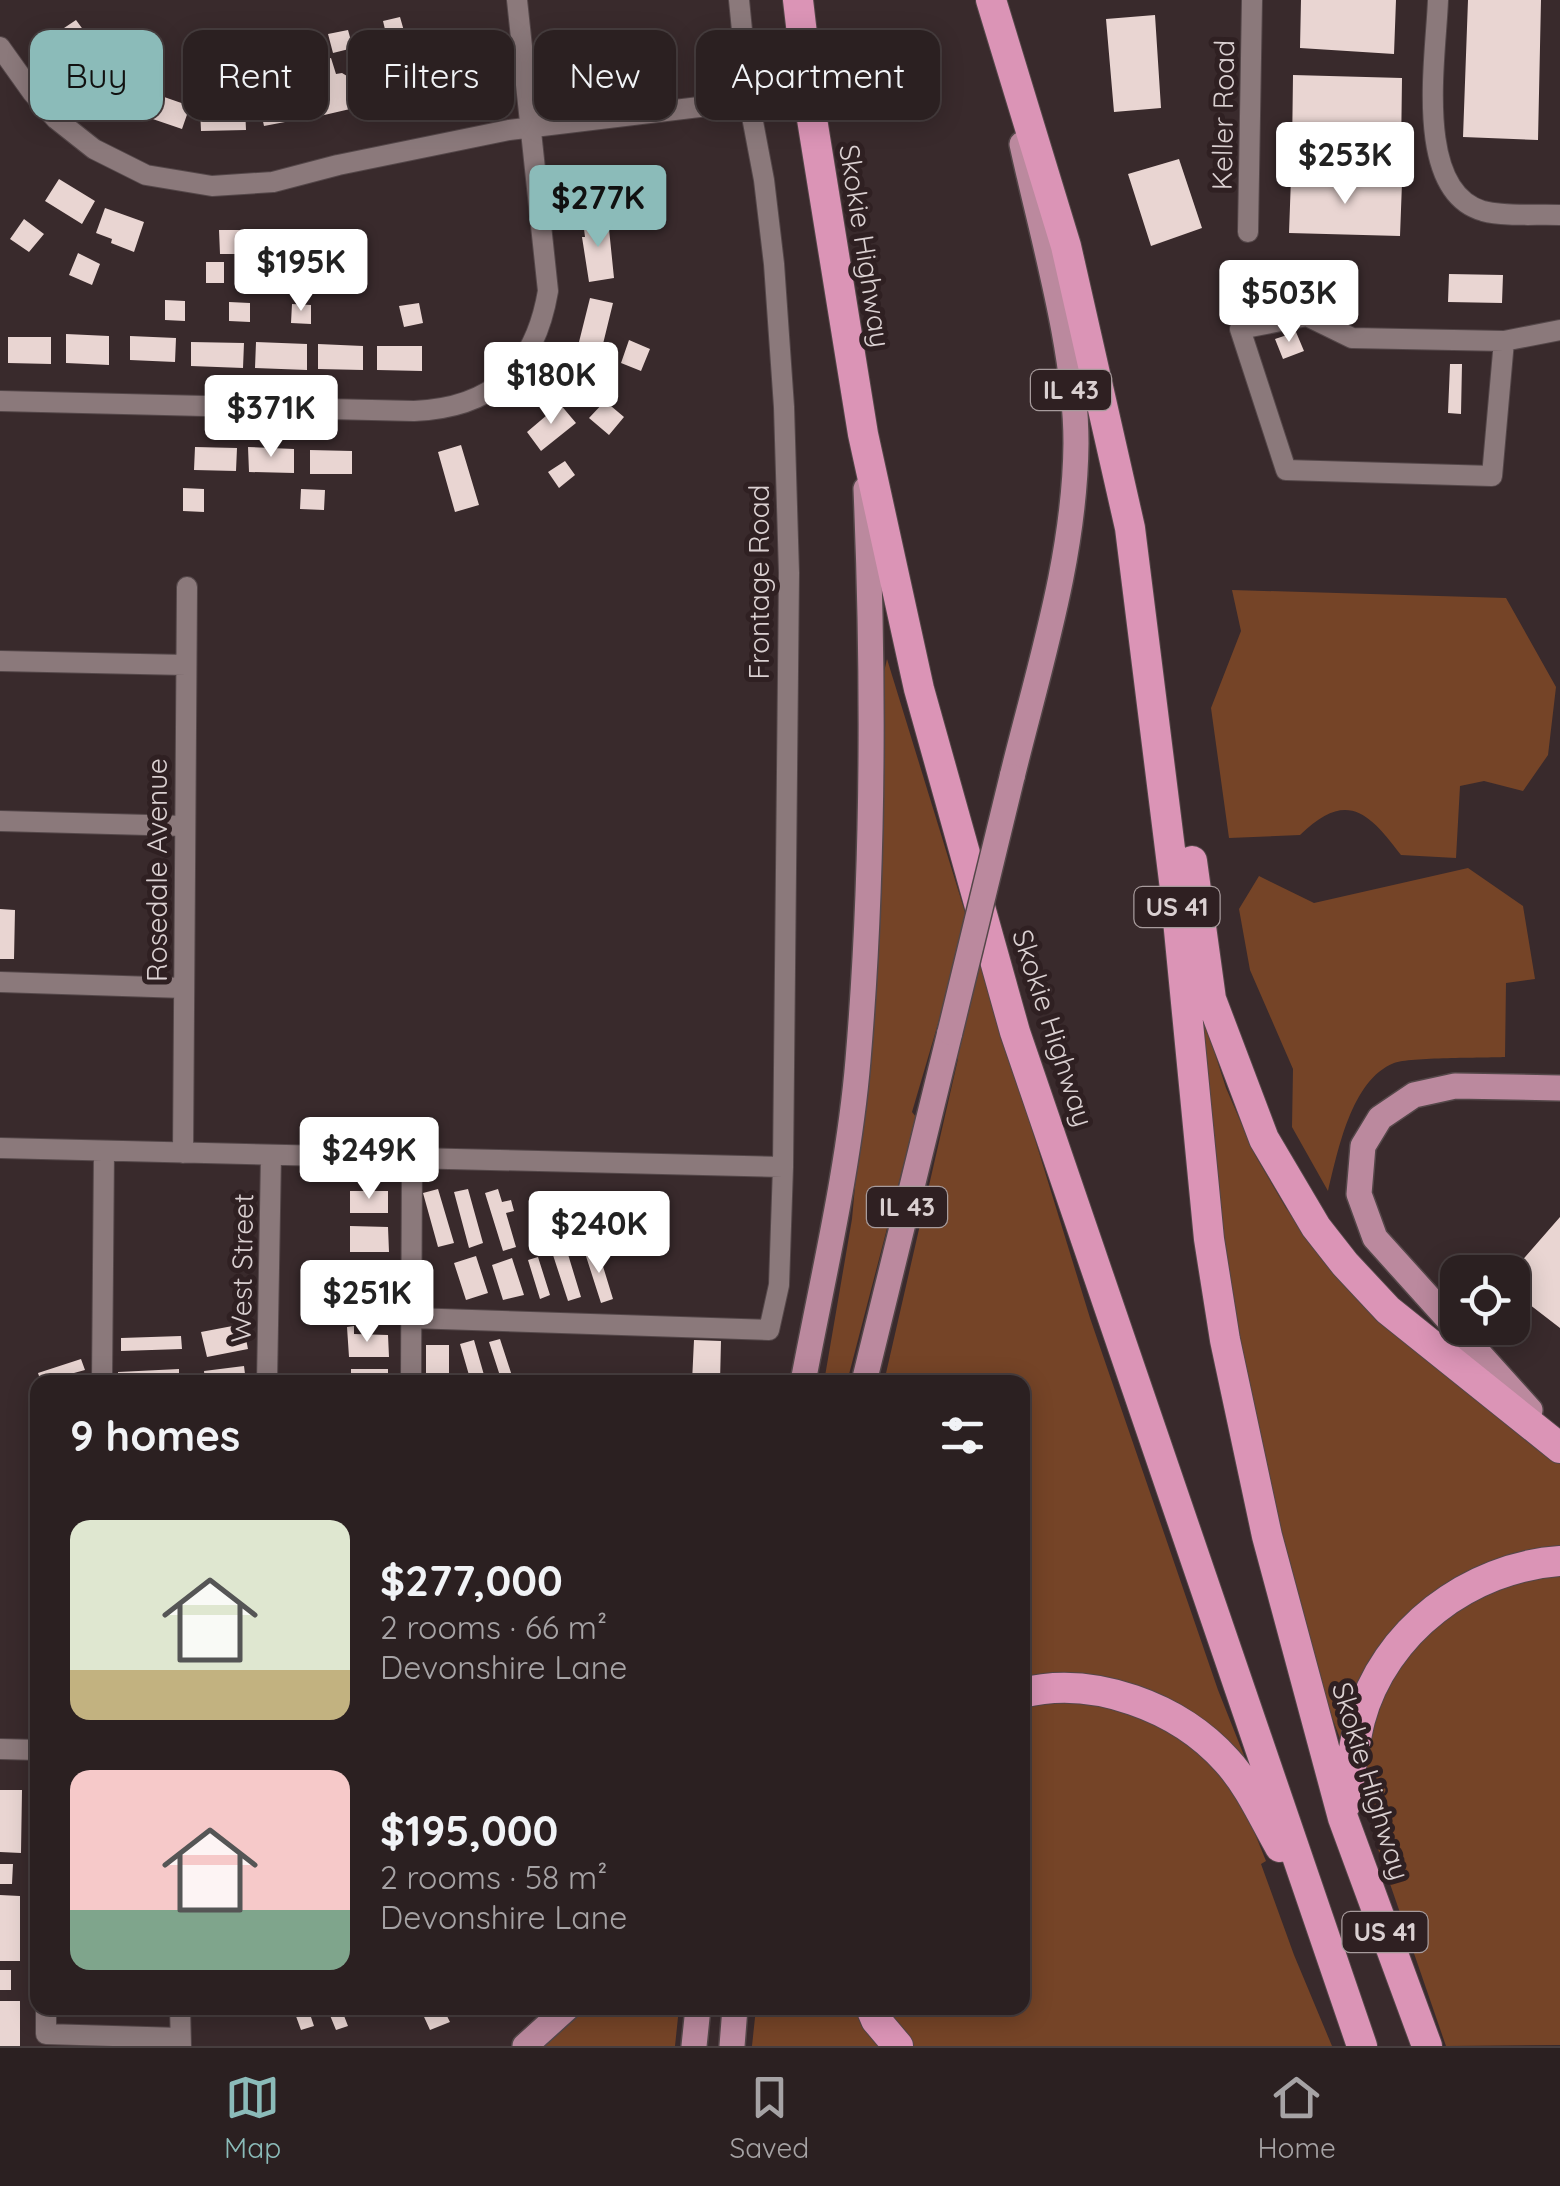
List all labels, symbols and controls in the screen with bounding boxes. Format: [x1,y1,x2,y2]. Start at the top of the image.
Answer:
chip: Buy [30,30,163,120]
chip: Rent [183,30,328,120]
chip: Filters [348,30,514,120]
chip: New [534,30,676,120]
chip: Apartment [696,30,940,120]
street label: Keller Road [1204,39,1241,191]
pin: $253K [1275,122,1415,207]
text: $253K [1298,134,1392,174]
street label: Skokie Highway [832,142,899,350]
pin: $277K [528,165,668,250]
text: $277K [551,177,645,217]
pin: $195K [231,229,371,314]
text: $195K [256,241,346,281]
pin: $503K [1219,260,1359,345]
text: $503K [1241,272,1337,312]
pin: $180K [481,342,621,427]
text: $180K [506,354,596,394]
road number: IL 43 [1031,370,1111,410]
pin: $371K [201,375,341,460]
text: $371K [227,387,315,427]
street label: Frontage Road [741,484,776,680]
street label: Rosedale Avenue [139,758,174,982]
road number: US 41 [1134,887,1220,927]
street label: Skokie Highway [1005,925,1102,1131]
pin: $249K [299,1117,439,1202]
text: $249K [322,1129,416,1169]
road number: IL 43 [867,1187,947,1227]
pin: $240K [529,1191,669,1276]
street label: West Street [223,1193,260,1343]
text: $240K [551,1203,647,1243]
map controls [1440,1255,1530,1345]
button: locate [1440,1255,1530,1345]
pin: $251K [297,1260,437,1345]
text: $251K [322,1272,412,1312]
icon: filters [935,1408,990,1463]
text: 9 homes [70,1409,240,1462]
text: $277,000 [380,1554,563,1607]
icon: home [150,1560,270,1680]
text: 2 rooms · 66 m² [380,1607,607,1647]
text: Devonshire Lane [380,1647,627,1687]
street label: Skokie Highway [1325,1678,1418,1884]
text: $195,000 [380,1804,558,1857]
icon: home [150,1810,270,1930]
text: 2 rooms · 58 m² [380,1857,607,1897]
text: Devonshire Lane [380,1897,627,1937]
road number: US 41 [1342,1912,1428,1952]
tab: Map [224,2070,281,2165]
tab: Saved [729,2070,809,2165]
tab: Home [1257,2070,1336,2165]

